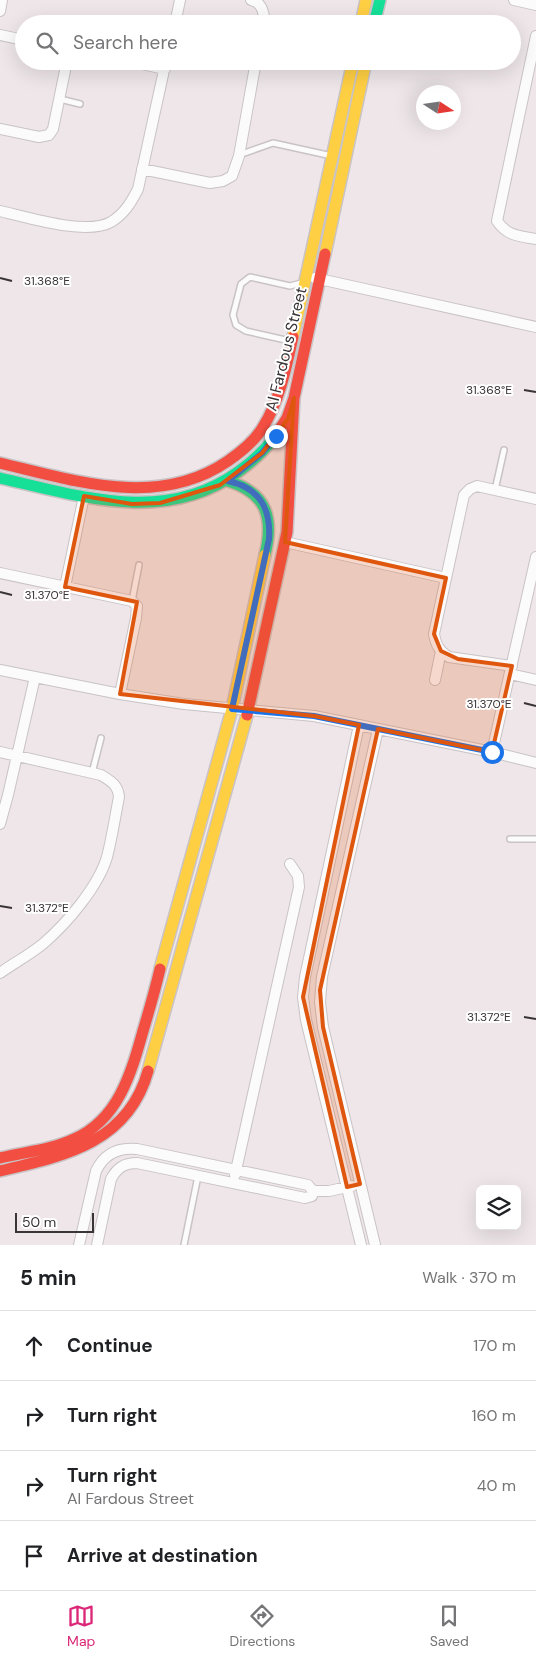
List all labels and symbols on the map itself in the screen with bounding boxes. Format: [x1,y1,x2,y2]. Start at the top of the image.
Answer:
north arrow [416,85,461,130]
text: 31.368°E [24,273,70,289]
street label: Al Fardous Street [260,285,312,413]
text: 31.368°E [466,382,512,398]
route end [265,425,288,448]
text: 31.370°E [24,587,70,603]
text: 31.370°E [466,696,512,712]
route start [481,741,504,764]
text: 31.372°E [25,900,69,916]
text: 31.372°E [467,1009,511,1025]
scale bar [15,1210,94,1233]

